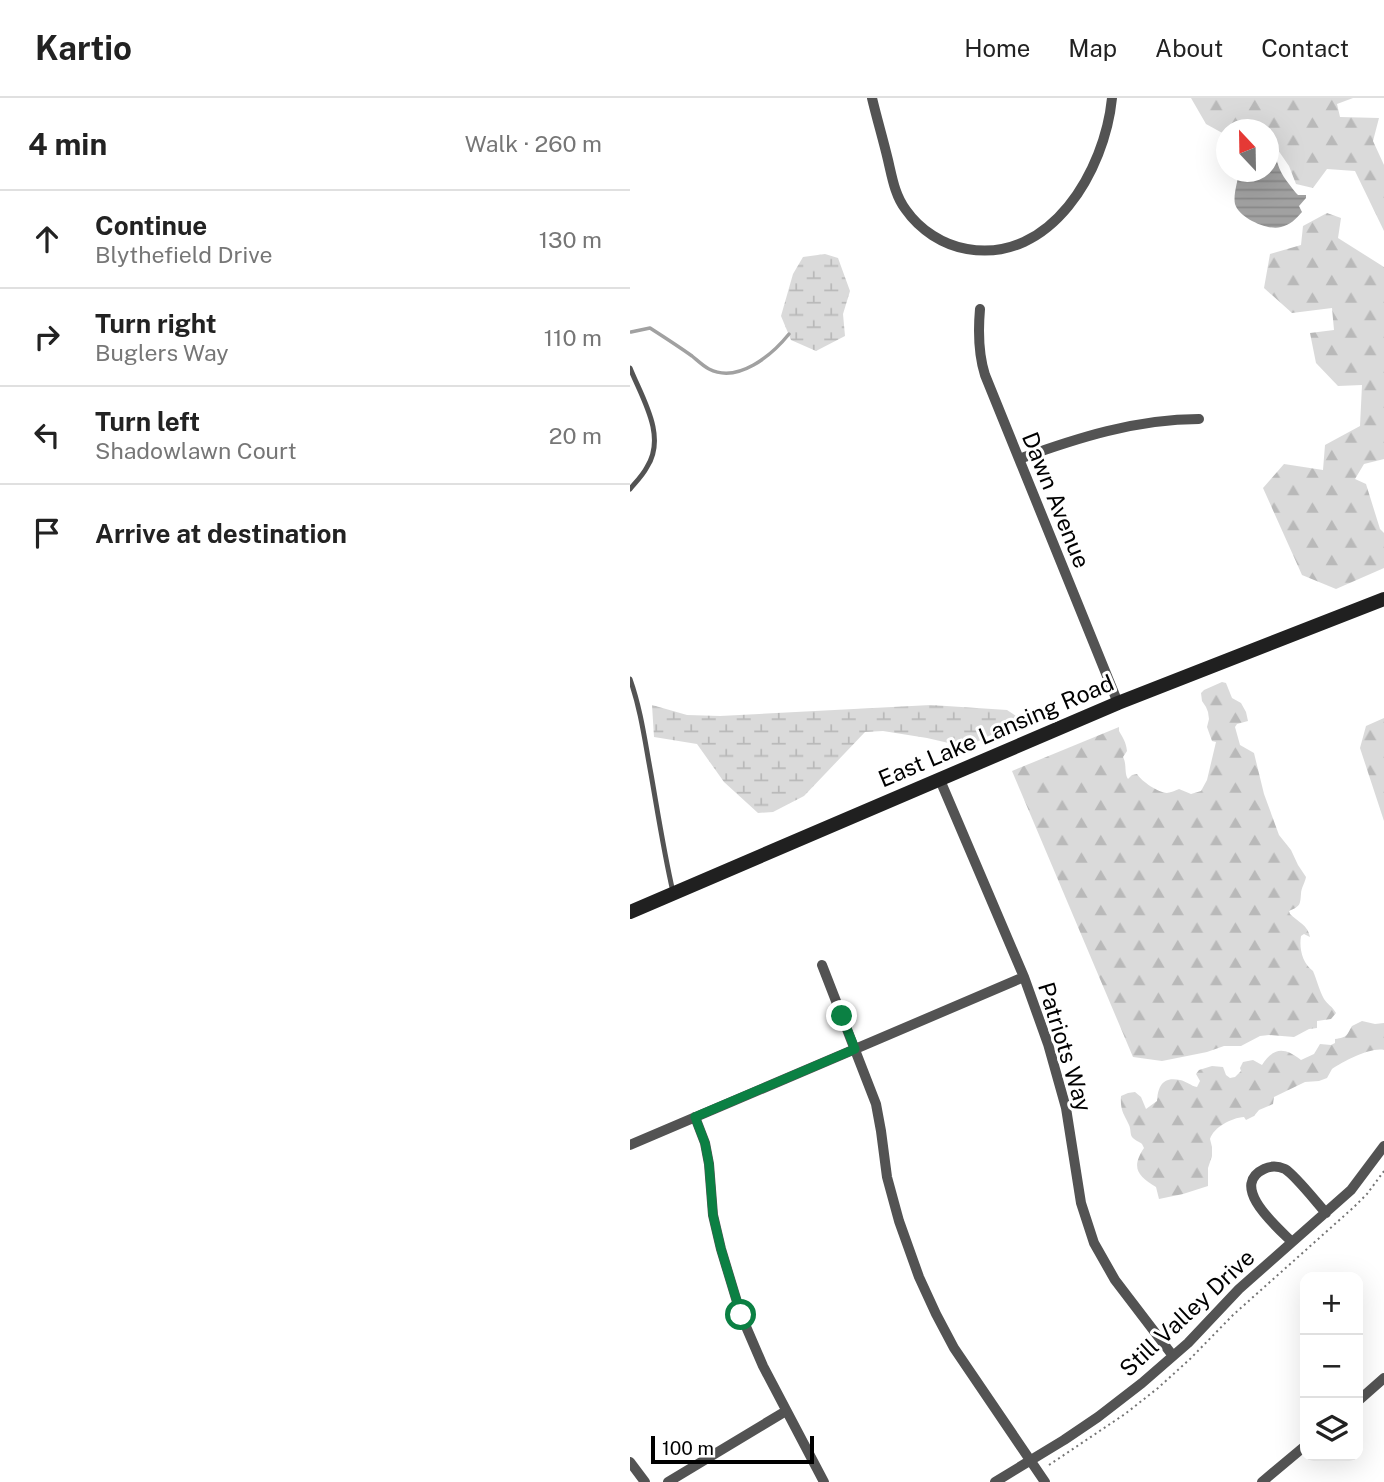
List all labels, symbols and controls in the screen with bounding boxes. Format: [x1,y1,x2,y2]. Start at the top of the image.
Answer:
text: Kartio [35,29,132,67]
text: Home [964,34,1030,62]
text: Map [1068,34,1117,62]
text: About [1155,34,1223,62]
text: Contact [1261,34,1349,62]
north arrow [1216,119,1279,182]
text: 4 min [28,126,107,162]
text: Walk · 260 m [465,130,602,157]
text: Continue [95,210,207,241]
icon: ahead [28,220,66,258]
text: 130 m [539,226,602,253]
text: Blythefield Drive [95,241,273,268]
text: Turn right [95,308,217,339]
icon: right [28,318,66,356]
text: 110 m [544,324,602,351]
text: Buglers Way [95,339,229,366]
text: Turn left [95,406,200,437]
icon: left [28,416,66,454]
text: 20 m [549,422,602,449]
street label: Dawn Avenue [1017,428,1096,572]
text: Shadowlawn Court [95,437,297,464]
icon: arrive [28,514,66,552]
text: Arrive at destination [95,518,347,549]
street label: East Lake Lansing Road [874,669,1118,792]
street label: Patriots Way [1033,979,1098,1115]
route end [826,1000,857,1031]
street label: Still Valley Drive [1114,1243,1260,1382]
map controls [1300,1272,1363,1461]
button: + [1300,1272,1363,1335]
route start [725,1299,756,1330]
button: − [1300,1335,1363,1398]
button: layers [1300,1398,1363,1461]
scale bar [651,1433,814,1465]
text: 100 m [662,1437,714,1459]

